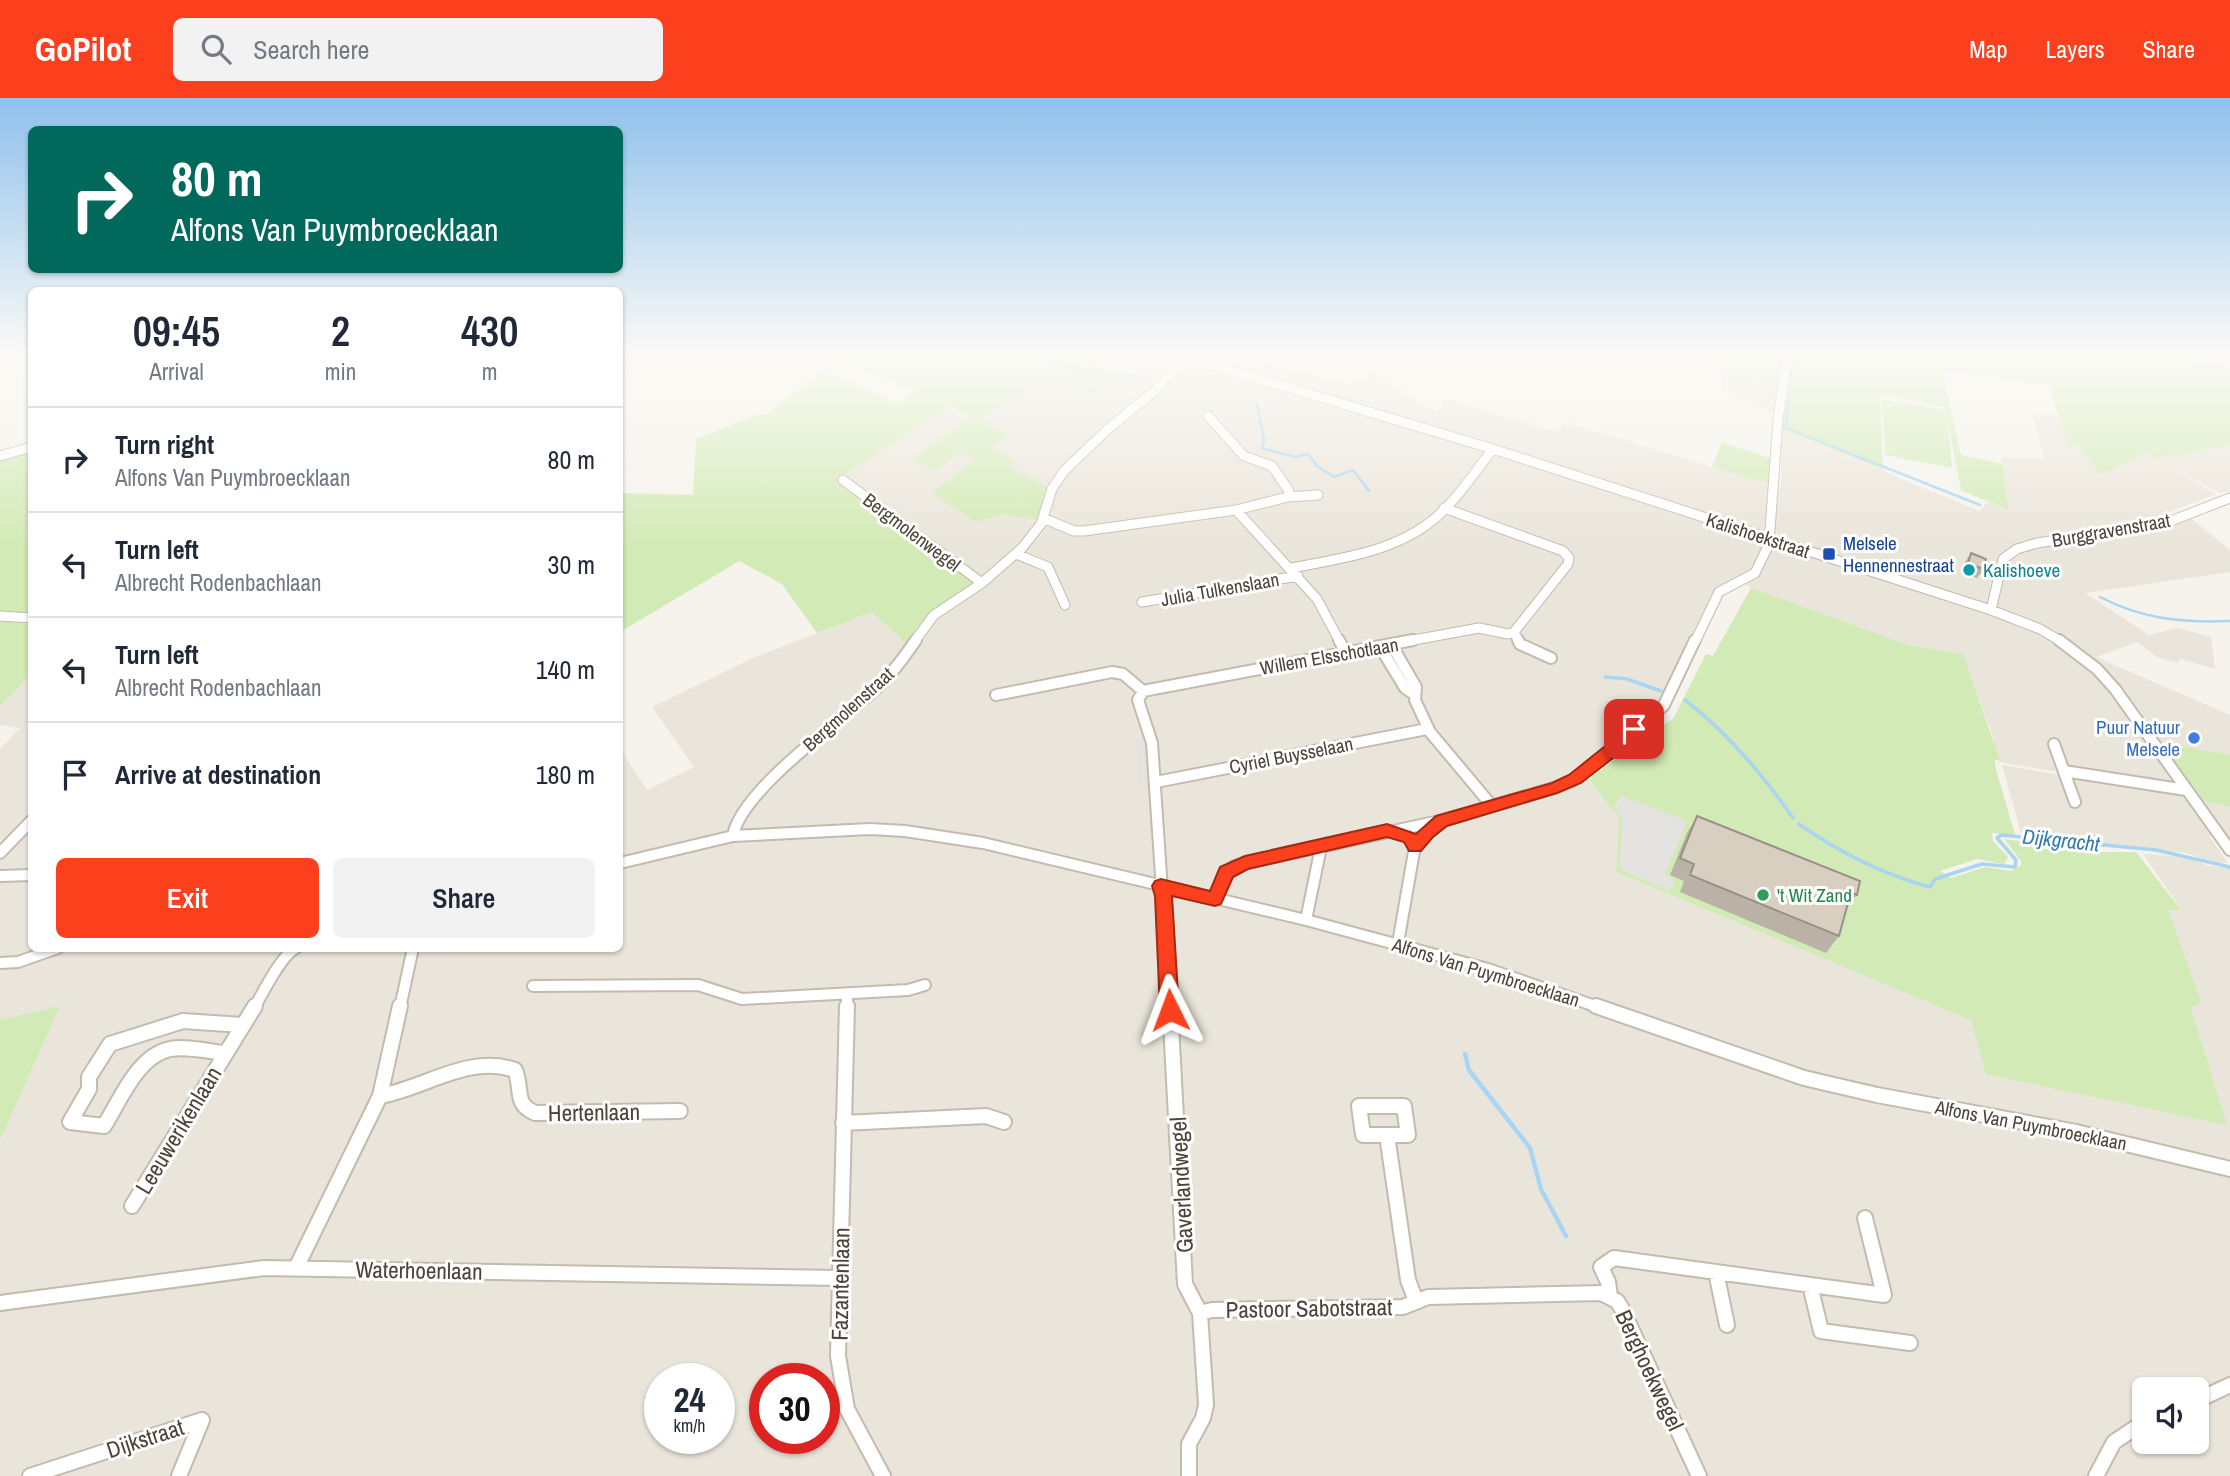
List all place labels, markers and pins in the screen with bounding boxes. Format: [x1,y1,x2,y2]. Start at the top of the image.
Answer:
place label: Melsele Hennennestraat [1843,530,1955,578]
marker: Melsele Hennennestraat [1821,546,1837,562]
place label: Kalishoeve [1983,557,2060,583]
marker: Kalishoeve [1961,562,1977,578]
pin [1604,699,1664,759]
place label: Puur Natuur Melsele [2096,714,2181,762]
marker: Puur Natuur Melsele [2186,730,2202,746]
place label: 't Wit Zand [1777,882,1852,908]
marker: 't Wit Zand [1755,887,1771,903]

